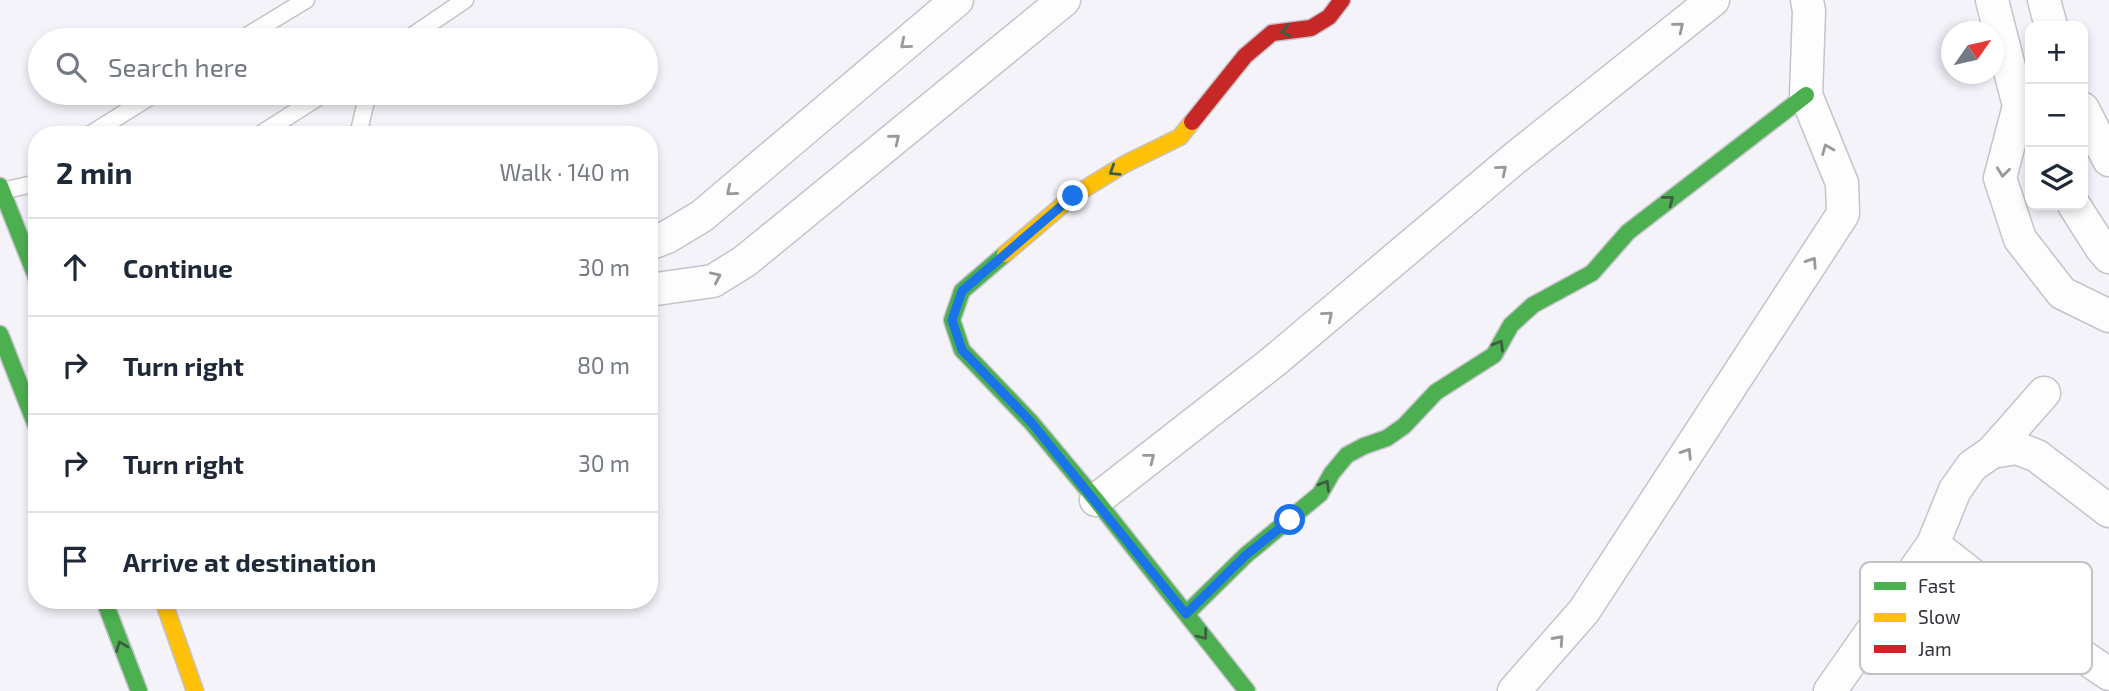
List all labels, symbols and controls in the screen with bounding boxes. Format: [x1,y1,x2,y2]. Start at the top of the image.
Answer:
north arrow [1941,21,2004,84]
map controls [2025,21,2088,210]
button: + [2025,21,2088,84]
one-way arrow [1280,23,1292,38]
one-way arrow [1670,23,1683,35]
search box [28,28,658,105]
one-way arrow [900,36,913,48]
icon: search [52,48,90,86]
text: Search here [108,51,248,82]
button: − [2025,84,2088,147]
one-way arrow [888,134,900,147]
one-way arrow [1822,143,1836,155]
button: layers [2025,147,2088,210]
text: 2 min [56,154,133,190]
text: Walk · 140 m [499,158,630,186]
one-way arrow [1109,163,1122,176]
one-way arrow [1493,166,1506,178]
one-way arrow [1996,166,2011,178]
route end [1057,180,1088,211]
one-way arrow [727,183,740,195]
one-way arrow [1662,196,1674,209]
icon: ahead [56,248,94,286]
text: Continue [123,252,233,283]
text: 30 m [578,253,630,281]
one-way arrow [1803,257,1816,270]
one-way arrow [709,271,721,285]
one-way arrow [1320,312,1332,325]
one-way arrow [1490,340,1503,353]
icon: right [56,346,94,384]
text: Turn right [123,350,244,381]
text: 80 m [577,351,630,379]
icon: right [56,444,94,482]
one-way arrow [1679,447,1692,460]
text: Turn right [123,448,244,479]
text: 30 m [578,449,630,477]
one-way arrow [1142,454,1155,467]
one-way arrow [1317,479,1330,492]
route start [1274,504,1305,535]
icon: arrive [56,542,94,580]
text: Arrive at destination [123,546,376,577]
legend [1860,562,2092,674]
text: Fast [1918,574,1955,597]
text: Slow [1918,605,1961,628]
one-way arrow [1194,627,1207,640]
one-way arrow [1551,635,1563,648]
text: Jam [1918,637,1952,660]
one-way arrow [116,640,130,652]

